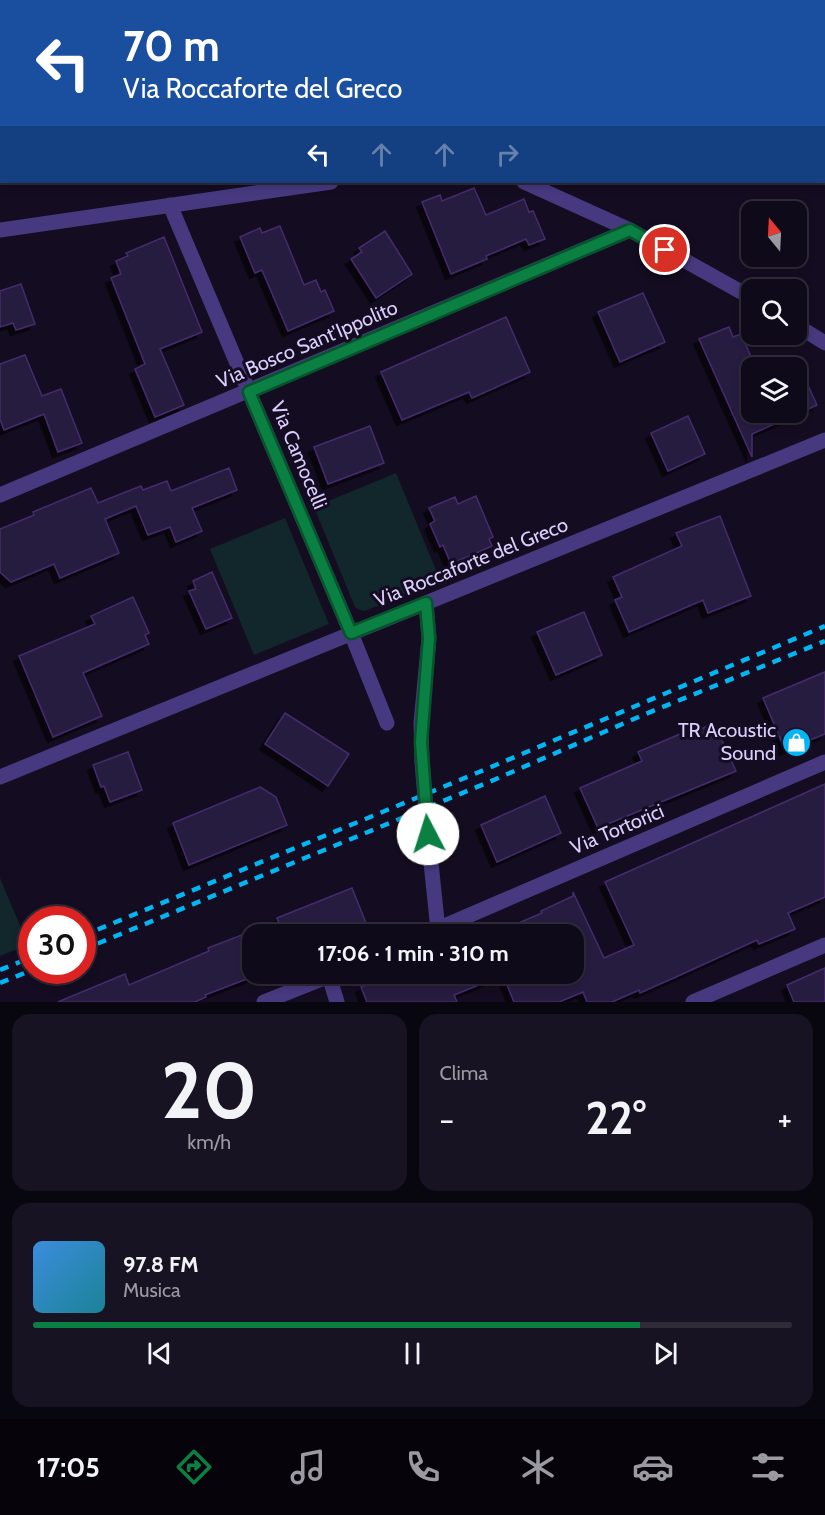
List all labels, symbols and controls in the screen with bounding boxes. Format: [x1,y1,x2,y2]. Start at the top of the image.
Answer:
text: 70 m [123,20,220,72]
icon: left [24,24,102,102]
text: Via Roccaforte del Greco [123,72,402,105]
icon: left [302,138,335,171]
icon: ahead [365,138,398,171]
icon: ahead [428,138,461,171]
icon: right [491,138,524,171]
north arrow [741,201,807,267]
map controls [741,201,807,423]
pin [639,224,690,275]
icon: arrive [648,233,681,266]
button: search [741,279,807,345]
street label: Via Bosco Sant'Ippolito [213,295,401,393]
button: layers [741,357,807,423]
street label: Via Camocelli [266,397,332,513]
street label: Via Roccaforte del Greco [371,512,571,612]
place label: TR Acoustic Sound [678,718,776,765]
shop icon: TR Acoustic Sound [781,726,813,758]
street label: Via Tortorici [567,799,667,859]
position arrow [396,802,460,866]
speed limit sign: 30 [18,906,96,984]
text: 17:06 · 1 min · 310 m [317,940,509,967]
text: 20 [161,1043,257,1138]
text: Clima [440,1061,488,1085]
text: 22° [585,1091,646,1145]
text: − [440,1099,454,1139]
text: + [777,1099,792,1139]
text: km/h [187,1130,231,1154]
text: 97.8 FM [123,1251,198,1278]
text: Musica [123,1278,181,1302]
icon: previous [143,1337,176,1370]
icon: pause [396,1337,429,1370]
icon: next [649,1337,682,1370]
icon: directions [173,1446,215,1488]
icon: music [287,1446,329,1488]
icon: phone [402,1446,444,1488]
icon: climate [517,1446,559,1488]
icon: car [632,1446,674,1488]
icon: filters [747,1446,789,1488]
text: 17:05 [36,1451,100,1484]

